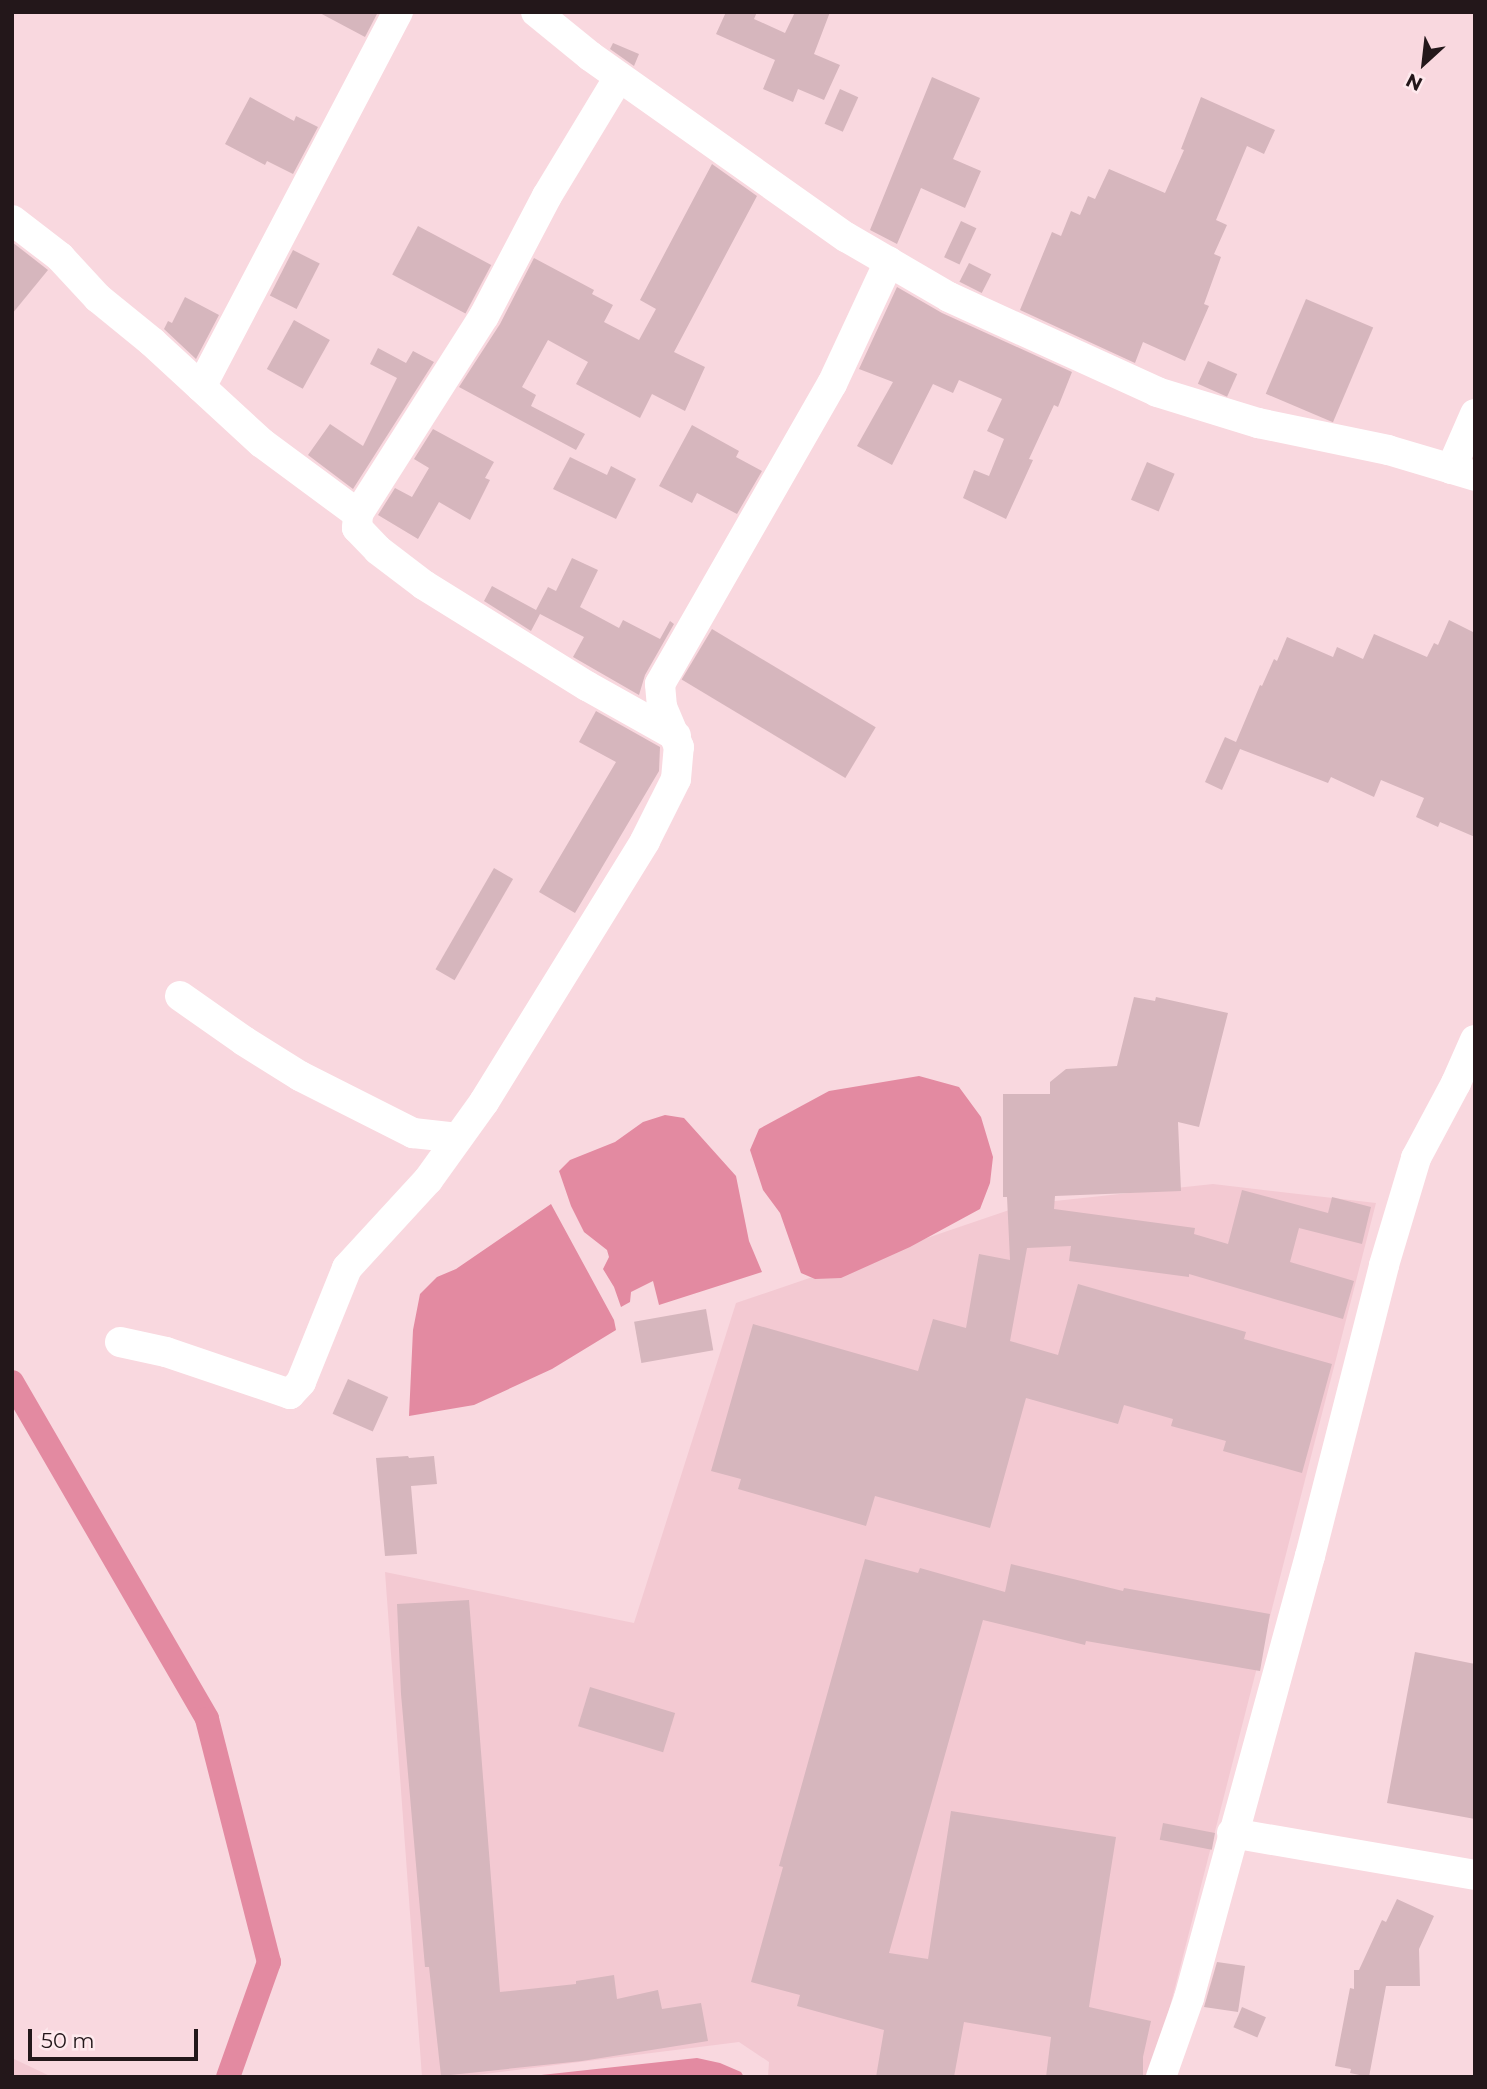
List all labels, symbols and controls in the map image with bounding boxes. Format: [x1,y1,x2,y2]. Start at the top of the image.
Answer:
north arrow [1389,28,1459,98]
text: N [1402,68,1426,96]
scale bar [32,2016,201,2060]
text: 50 m [41,2028,95,2053]

